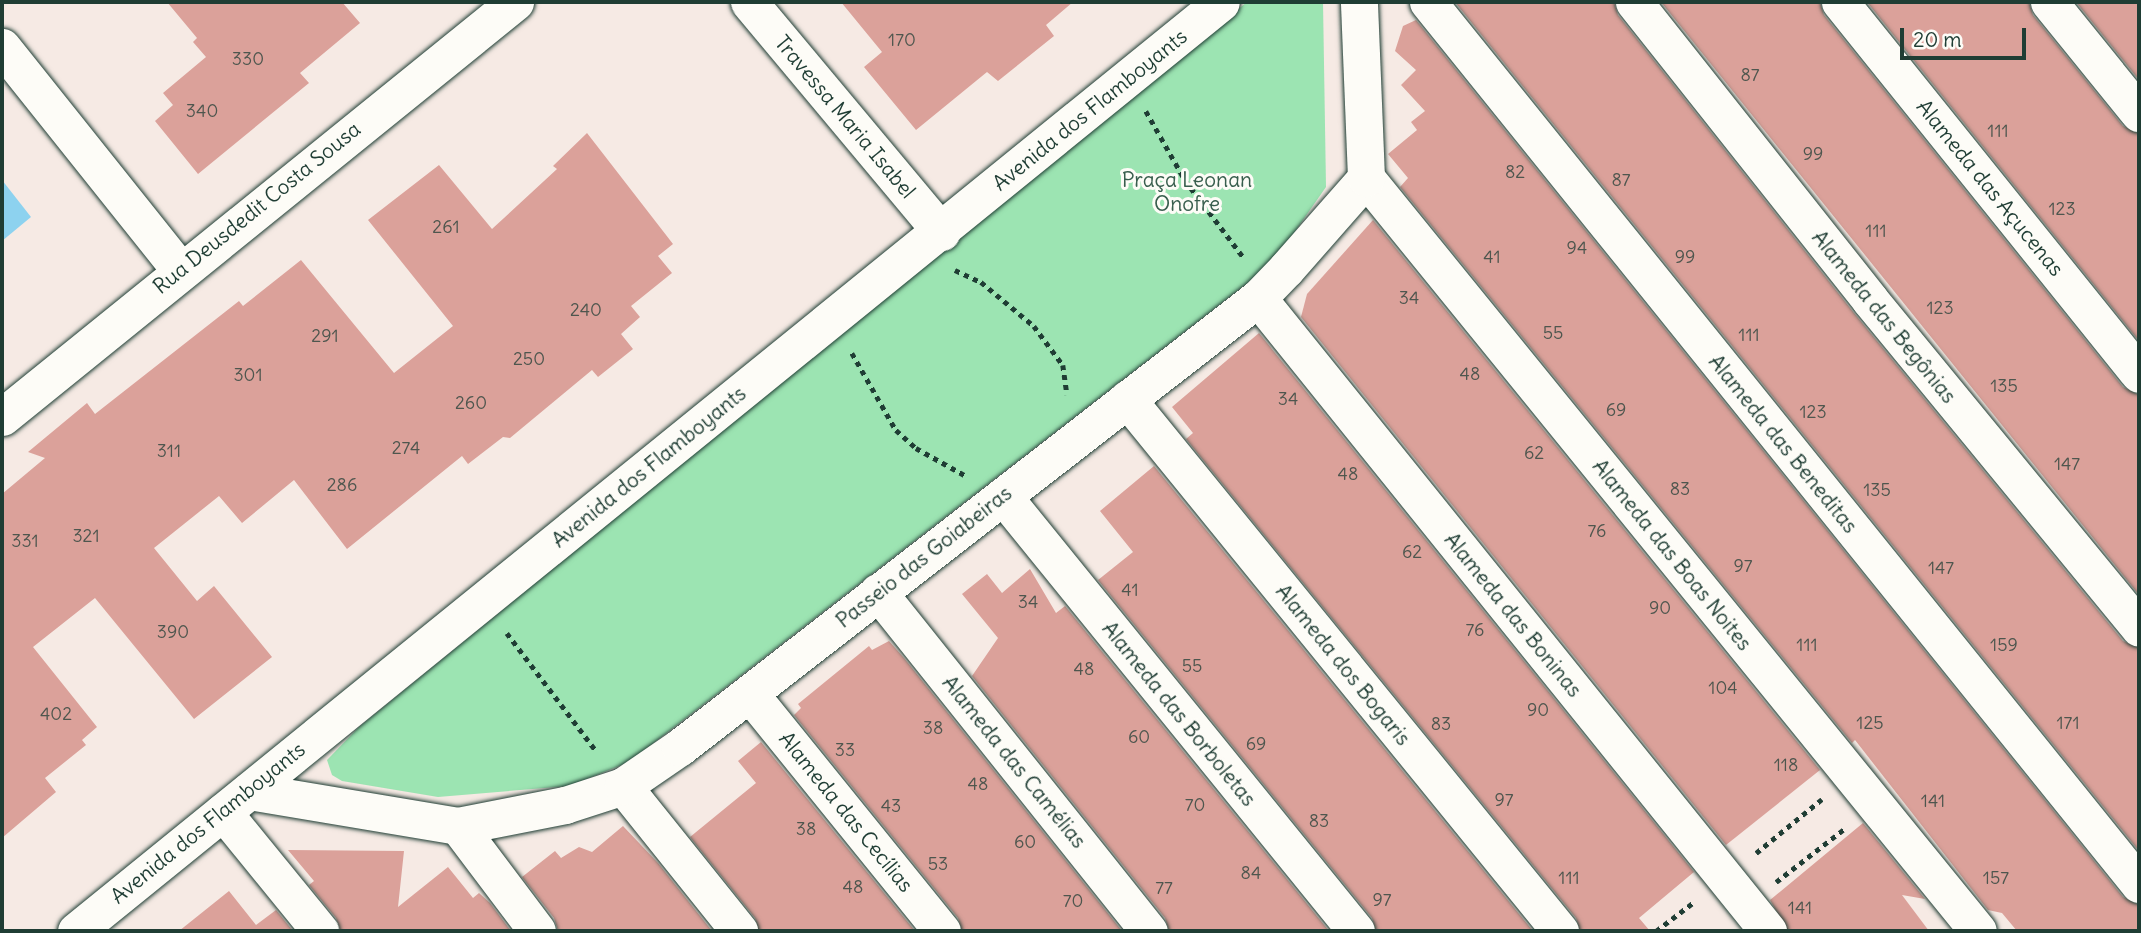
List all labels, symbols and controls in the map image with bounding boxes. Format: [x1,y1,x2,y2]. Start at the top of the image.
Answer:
scale bar [1903,14,2029,58]
street label: Avenida dos Flamboyants [988,24,1192,196]
text: 20 m [1913,26,1962,53]
house number: 170 [888,29,916,51]
street label: Travessa Maria Isabel [769,30,921,204]
house number: 330 [232,48,264,70]
house number: 87 [1740,64,1760,86]
street label: Alameda das Açucenas [1911,95,2069,281]
house number: 340 [186,100,218,122]
street label: Rua Deusdedit Costa Sousa [148,117,366,299]
house number: 111 [1987,120,2009,142]
house number: 99 [1803,143,1823,165]
house number: 82 [1505,161,1525,183]
park label: Praça Leonan Onofre [1122,167,1252,217]
house number: 87 [1611,169,1631,191]
house number: 123 [2048,198,2076,220]
house number: 261 [432,216,460,238]
house number: 111 [1865,220,1887,242]
street label: Alameda das Begônias [1807,225,1961,409]
house number: 94 [1567,237,1587,259]
house number: 41 [1483,246,1501,268]
house number: 99 [1675,246,1695,268]
house number: 34 [1399,287,1419,309]
house number: 123 [1926,297,1954,319]
house number: 240 [570,299,602,321]
house number: 55 [1543,322,1563,344]
house number: 111 [1738,324,1760,346]
house number: 291 [311,325,339,347]
house number: 250 [513,348,545,370]
street label: Alameda das Beneditas [1703,350,1863,538]
house number: 48 [1460,363,1480,385]
house number: 301 [233,364,263,386]
house number: 135 [1990,375,2018,397]
street label: Avenida dos Flamboyants [547,381,751,553]
house number: 34 [1278,388,1298,410]
house number: 260 [455,392,487,414]
house number: 69 [1606,399,1626,421]
house number: 123 [1799,401,1827,423]
house number: 274 [392,437,420,459]
house number: 311 [157,440,181,462]
house number: 62 [1524,442,1544,464]
house number: 147 [2054,453,2080,475]
street label: Alameda das Boas Noites [1587,454,1757,656]
house number: 48 [1338,463,1358,485]
house number: 286 [327,474,357,496]
house number: 83 [1670,478,1690,500]
house number: 135 [1863,479,1891,501]
street label: Passeio das Goiabeiras [831,481,1017,633]
house number: 76 [1588,520,1606,542]
house number: 321 [72,525,100,547]
street label: Alameda das Boninas [1439,528,1587,702]
house number: 331 [11,530,39,552]
house number: 62 [1402,541,1422,563]
house number: 97 [1733,555,1753,577]
house number: 147 [1928,557,1954,579]
house number: 41 [1121,579,1139,601]
street label: Alameda dos Bogaris [1270,579,1416,751]
house number: 34 [1018,591,1038,613]
house number: 90 [1649,597,1671,619]
street label: Alameda das Borboletas [1097,617,1261,811]
house number: 76 [1466,619,1484,641]
house number: 390 [157,621,189,643]
house number: 111 [1796,634,1818,656]
house number: 159 [1990,634,2018,656]
house number: 55 [1182,655,1202,677]
house number: 48 [1074,658,1094,680]
street label: Alameda das Camélias [937,671,1091,853]
house number: 104 [1708,677,1738,699]
house number: 90 [1527,699,1549,721]
house number: 402 [40,703,72,725]
house number: 125 [1856,712,1884,734]
house number: 171 [2056,712,2080,734]
house number: 83 [1431,713,1451,735]
house number: 38 [923,717,943,739]
house number: 60 [1128,726,1150,748]
street label: Alameda das Cecílias [774,727,918,897]
house number: 69 [1246,733,1266,755]
street label: Avenida dos Flamboyants [106,737,310,909]
house number: 33 [835,739,855,761]
house number: 118 [1774,754,1798,776]
house number: 48 [968,773,988,795]
house number: 97 [1494,789,1514,811]
house number: 141 [1921,790,1945,812]
house number: 70 [1185,794,1205,816]
house number: 43 [881,795,901,817]
house number: 83 [1309,810,1329,832]
house number: 38 [796,818,816,840]
house number: 60 [1014,831,1036,853]
house number: 53 [928,853,948,875]
house number: 84 [1241,862,1261,884]
house number: 111 [1558,867,1580,889]
house number: 157 [1983,867,2009,889]
house number: 48 [843,876,863,898]
house number: 77 [1155,877,1173,899]
house number: 97 [1372,889,1392,911]
house number: 70 [1063,890,1083,912]
house number: 141 [1788,897,1812,919]

